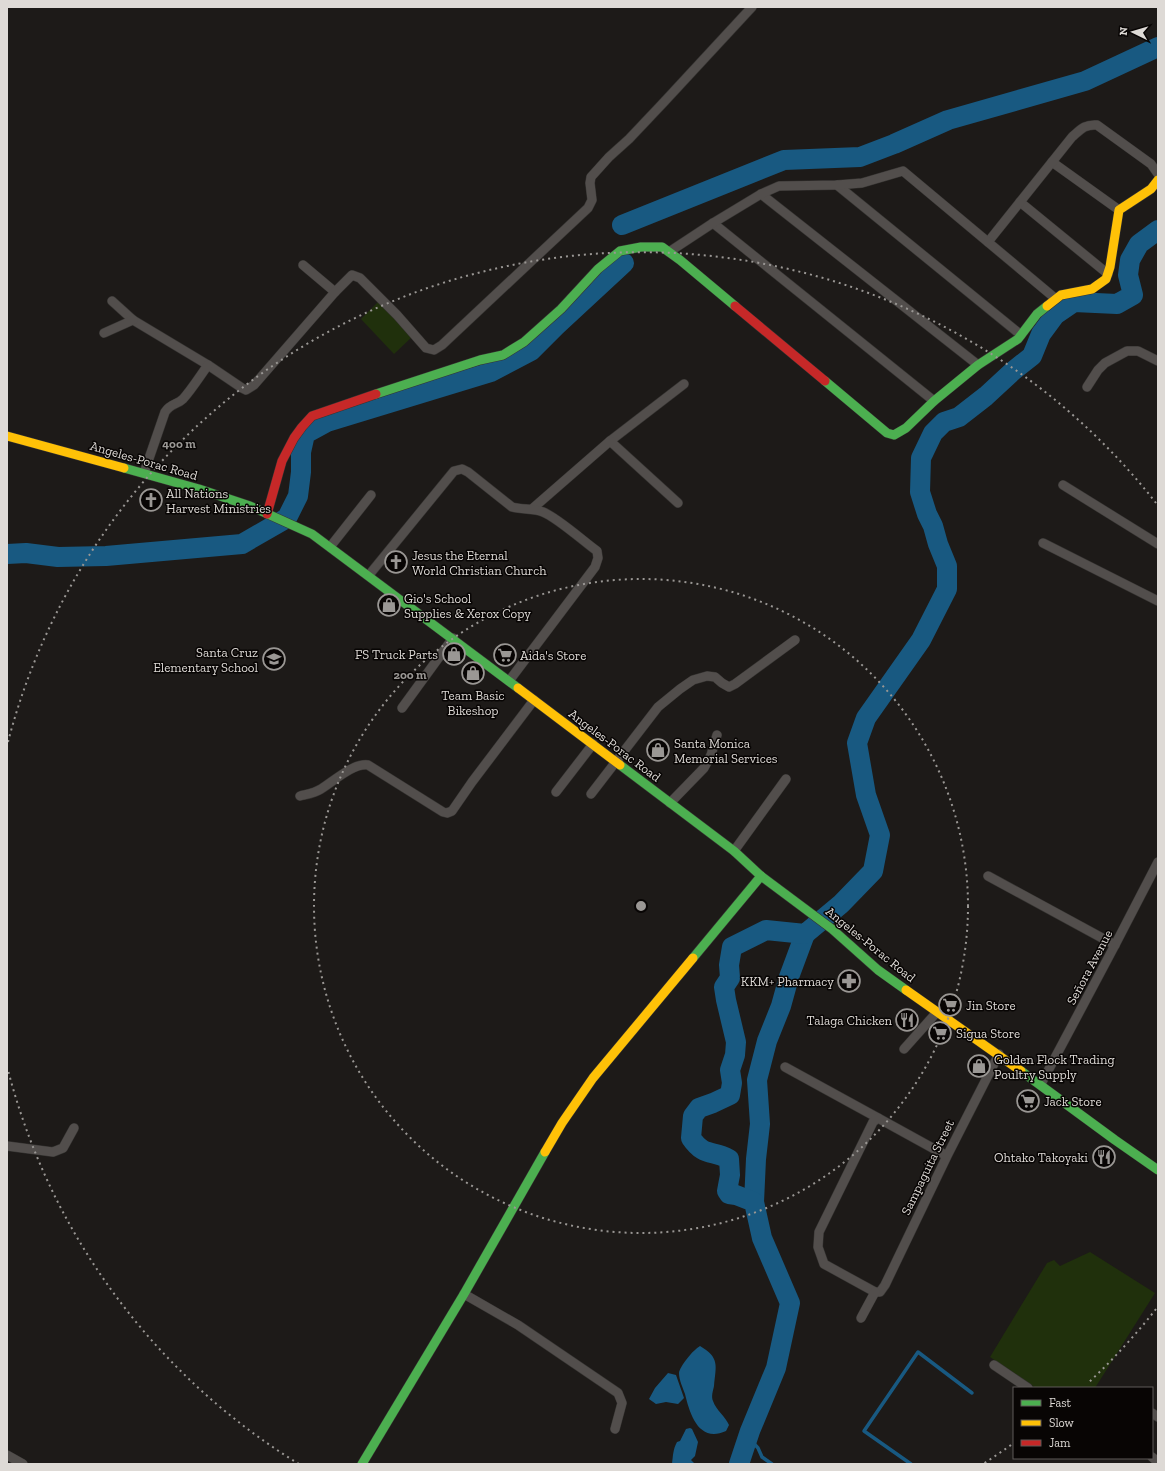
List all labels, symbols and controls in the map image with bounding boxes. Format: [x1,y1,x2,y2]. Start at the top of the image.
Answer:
north arrow [1113,12,1153,52]
text: N [1117,26,1130,36]
text: 400 m [162,437,196,451]
street label: Angeles-Porac Road [88,438,199,483]
place label: All Nations Harvest Ministries [166,486,271,516]
church icon: All Nations Harvest Ministries [138,487,164,513]
place label: Jesus the Eternal World Christian Church [412,548,547,578]
church icon: Jesus the Eternal World Christian Church [383,549,409,575]
place label: Gio's School Supplies & Xerox Copy [404,591,531,621]
shop icon: Gio's School Supplies & Xerox Copy [376,592,402,618]
shop icon: FS Truck Parts [441,641,467,667]
supermarket icon: Aida's Store [492,642,518,668]
place label: Santa Cruz Elementary School [153,645,259,675]
school or university icon: Santa Cruz Elementary School [261,646,287,672]
place label: FS Truck Parts [355,647,438,662]
place label: Aida's Store [520,648,586,663]
shop icon: Team Basic Bikeshop [460,660,486,686]
text: 200 m [393,668,427,682]
place label: Team Basic Bikeshop [441,688,505,718]
street label: Angeles-Porac Road [566,706,664,785]
place label: Santa Monica Memorial Services [674,736,778,766]
shop icon: Santa Monica Memorial Services [645,737,671,763]
centre of rings [634,899,648,913]
street label: Angeles-Porac Road [823,904,919,985]
street label: Señora Avenue [1063,927,1115,1007]
pharmacy icon: KKM+ Pharmacy [836,968,862,994]
place label: KKM+ Pharmacy [741,974,834,989]
supermarket icon: Jin Store [937,992,963,1018]
place label: Jin Store [966,998,1016,1013]
restaurant icon: Talaga Chicken [894,1007,920,1033]
place label: Talaga Chicken [807,1013,893,1028]
supermarket icon: Sigua Store [927,1020,953,1046]
place label: Sigua Store [956,1026,1020,1041]
place label: Golden Flock Trading Poultry Supply [994,1052,1115,1082]
shop icon: Golden Flock Trading Poultry Supply [966,1053,992,1079]
supermarket icon: Jack Store [1015,1088,1041,1114]
place label: Jack Store [1044,1094,1102,1109]
street label: Sampaguita Street [898,1117,957,1217]
restaurant icon: Ohtako Takoyaki [1091,1144,1117,1170]
place label: Ohtako Takoyaki [994,1150,1088,1165]
legend [1013,1387,1153,1459]
text: Fast [1049,1396,1072,1410]
text: Slow [1049,1416,1075,1430]
text: Jam [1049,1436,1071,1450]

